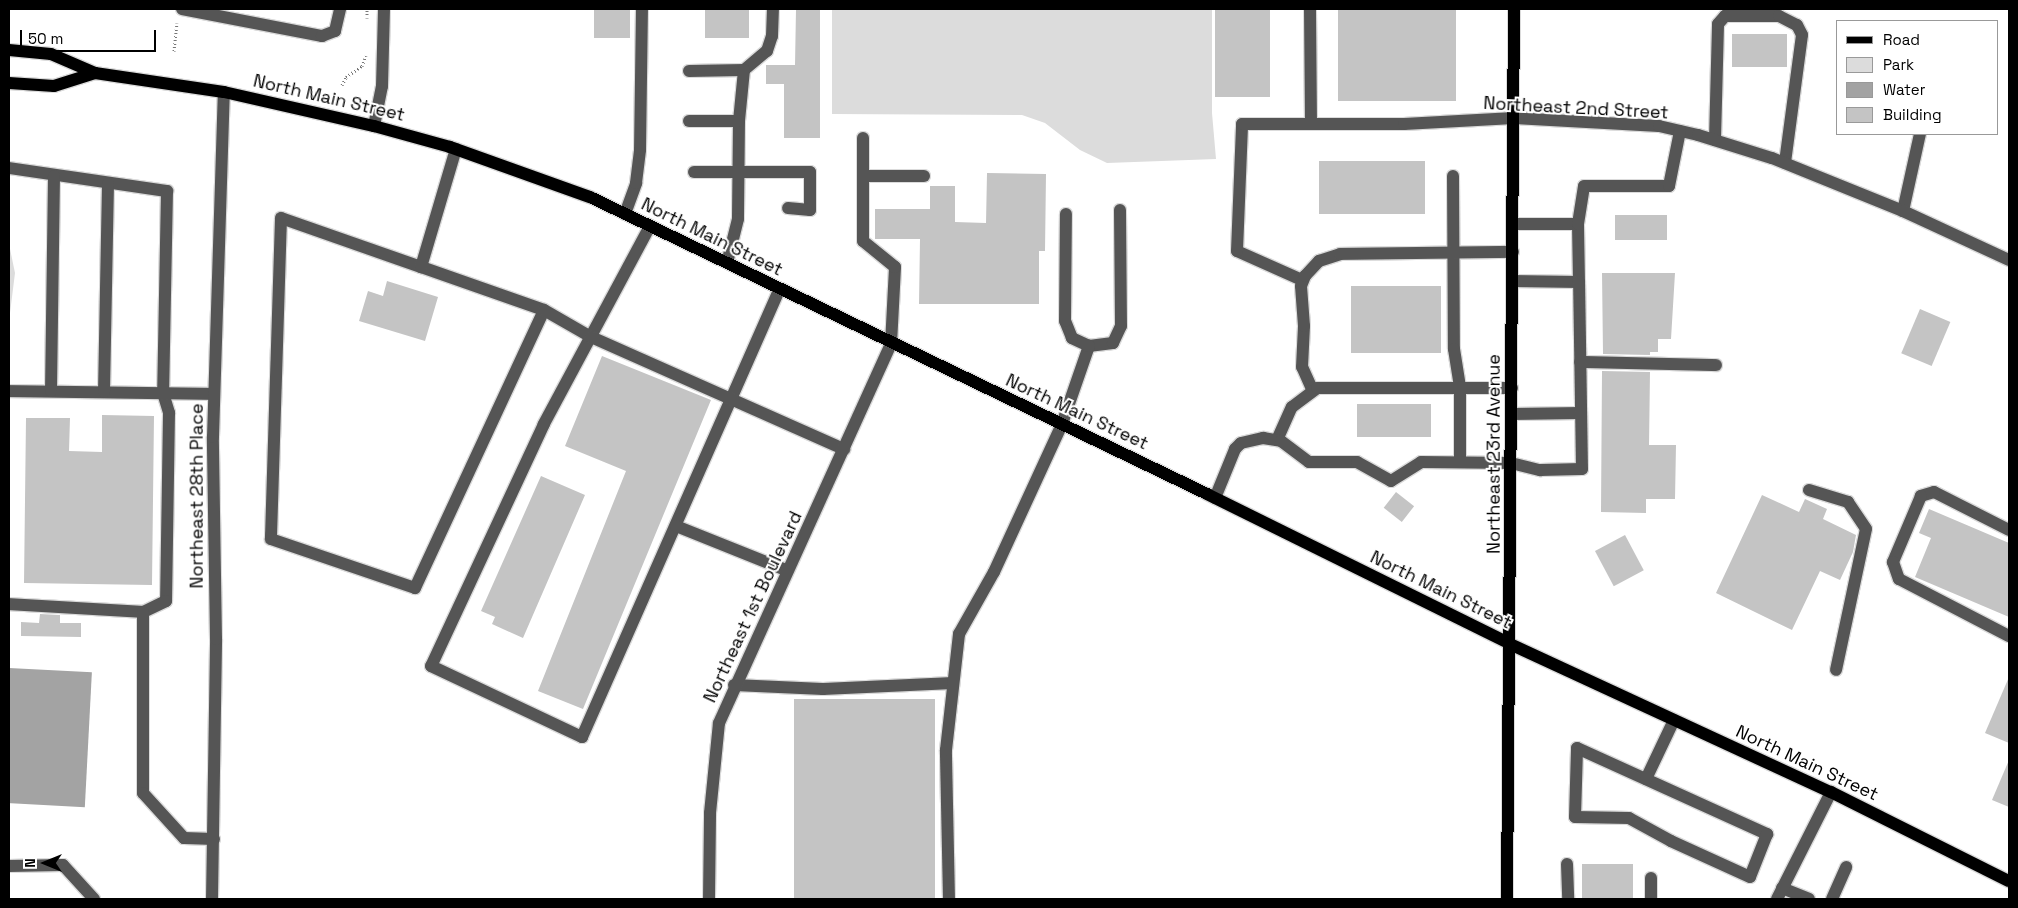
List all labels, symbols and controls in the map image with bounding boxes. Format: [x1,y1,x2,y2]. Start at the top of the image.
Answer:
scale bar [22,20,159,52]
legend [1836,20,1998,135]
text: 50 m [28,29,63,48]
text: Road [1883,30,1920,49]
text: Park [1883,55,1914,74]
street label: North Main Street [251,70,407,126]
text: Water [1883,80,1925,99]
street label: Northeast 2nd Street [1483,92,1669,124]
text: Building [1883,105,1942,124]
street label: North Main Street [638,193,786,281]
street label: Northeast 23rd Avenue [1483,354,1505,554]
street label: North Main Street [1002,369,1152,455]
street label: Northeast 28th Place [186,403,208,589]
street label: Northeast 1st Boulevard [699,508,807,706]
street label: North Main Street [1367,546,1515,634]
street label: North Main Street [1732,720,1882,806]
north arrow [20,838,70,888]
text: N [21,858,39,868]

